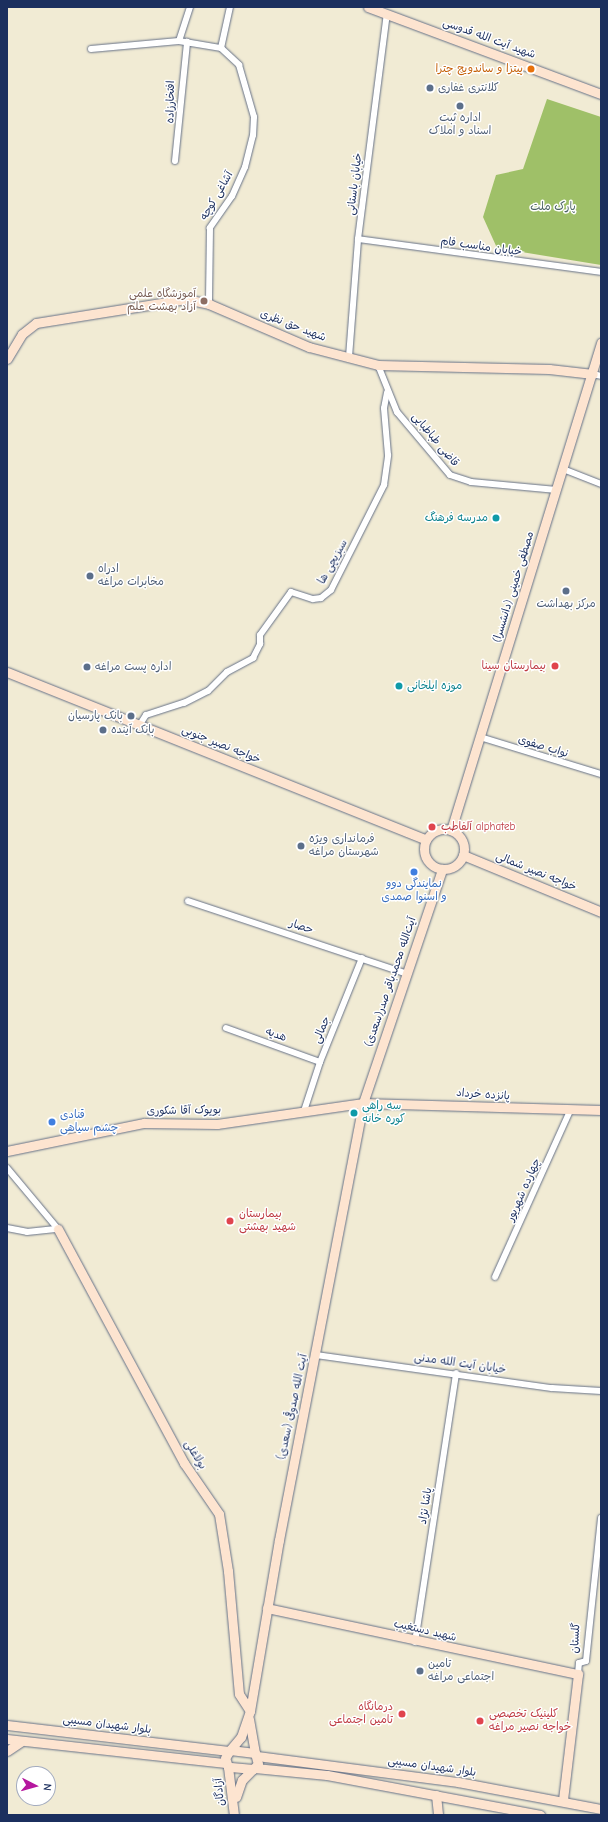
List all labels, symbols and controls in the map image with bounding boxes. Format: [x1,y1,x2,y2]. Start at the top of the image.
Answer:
street label: شهید آیت الله قدوسی [441,16,537,62]
place label: پیتزا و ساندویچ چترا [435,62,523,76]
marker: پیتزا و ساندویچ چترا [526,64,536,74]
street label: افتخارزاده [164,80,178,124]
place label: کلانتری غفاری [438,81,499,95]
marker: کلانتری غفاری [425,83,435,93]
marker: اداره ثبت اسناد و املاک [455,101,465,111]
place label: اداره ثبت اسناد و املاک [429,112,491,138]
street label: خیابان باستانی [345,152,365,216]
street label: آشاغی کوچه [198,169,236,223]
park label: پارک ملت [530,200,576,214]
street label: خیابان مناسب فام [440,235,522,259]
place label: آموزشگاه علمی آزاد بهشت علم [127,288,196,314]
marker: آموزشگاه علمی آزاد بهشت علم [199,296,209,306]
street label: شهید حق نظری [258,307,328,345]
street label: قاضی طباطبایی [409,411,461,469]
place label: مدرسه فرهنگ [425,511,488,525]
marker: مدرسه فرهنگ [491,513,501,523]
street label: مصطفی خمینی (دانشسرا) [491,530,537,644]
street label: سبزیچی ها [315,537,351,587]
place label: ادراه مخابرات مراغه [98,563,164,589]
marker: ادراه مخابرات مراغه [85,571,95,581]
marker: مرکز بهداشت [561,586,571,596]
place label: مرکز بهداشت [536,597,596,611]
place label: بیمارستان سینا [482,659,546,673]
place label: اداره پست مراغه [95,660,171,674]
marker: بیمارستان سینا [549,660,561,672]
marker: اداره پست مراغه [82,662,92,672]
place label: موزه ایلخانی [407,679,462,693]
marker: موزه ایلخانی [394,681,404,691]
place label: بانک پارسیان [68,709,123,723]
marker: بانک پارسیان [126,711,136,721]
place label: بانک آینده [111,723,154,737]
street label: خواجه نصیر جنوبی [180,723,262,767]
marker: بانک آینده [98,725,108,735]
street label: نواب صفوی [516,733,570,761]
place label: آلفاطب alphateb [441,820,515,834]
marker: آلفاطب alphateb [426,821,438,833]
place label: فرمانداری ویژه شهرستان مراغه [309,833,379,859]
marker: فرمانداری ویژه شهرستان مراغه [296,841,306,851]
street label: خواجه نصیر شمالی [494,850,578,894]
marker: نمایندگی دوو و اسنوا صمدی [409,867,419,877]
place label: نمایندگی دوو و اسنوا صمدی [381,878,447,904]
street label: آیت‌الله محمدباقر صدر(سعدی) [363,915,419,1049]
street label: حصار [287,917,315,937]
street label: جمالی [311,1015,333,1045]
street label: هدیه [264,1025,288,1045]
street label: پانزده خرداد [456,1087,510,1103]
place label: سه راهی کوره خانه [362,1100,405,1126]
street label: بویوک آقا شکوری [147,1104,221,1118]
marker: سه راهی کوره خانه [349,1108,359,1118]
place label: قنادی چشم سیاهی [60,1109,118,1135]
marker: قنادی چشم سیاهی [47,1117,57,1127]
street label: چهارده شهریور [504,1156,544,1224]
place label: بیمارستان شهید بهشتی [239,1208,296,1234]
marker: بیمارستان شهید بهشتی [224,1215,236,1227]
street label: خیابان آیت الله مدنی [413,1351,507,1377]
street label: آیت الله صدوقی (سعدی) [275,1353,311,1461]
street label: بولاغلی [181,1438,209,1472]
street label: پاشا نژاد [417,1487,435,1525]
street label: شهید دستغیب [392,1617,458,1645]
street label: گلستان [569,1622,583,1654]
place label: تامین اجتماعی مراغه [428,1658,494,1684]
marker: تامین اجتماعی مراغه [415,1666,425,1676]
place label: درمانگاه تامین اجتماعی [329,1701,393,1727]
marker: درمانگاه تامین اجتماعی [396,1708,408,1720]
place label: کلینیک تخصصی خواجه نصیر مراغه [489,1708,571,1734]
street label: بلوار شهیدان مسیبی [62,1713,152,1737]
marker: کلینیک تخصصی خواجه نصیر مراغه [474,1715,486,1727]
street label: بلوار شهیدان مسیبی [387,1754,477,1780]
north arrow [16,1766,56,1806]
street label: آزادگان [212,1777,228,1807]
text: N [41,1783,54,1791]

